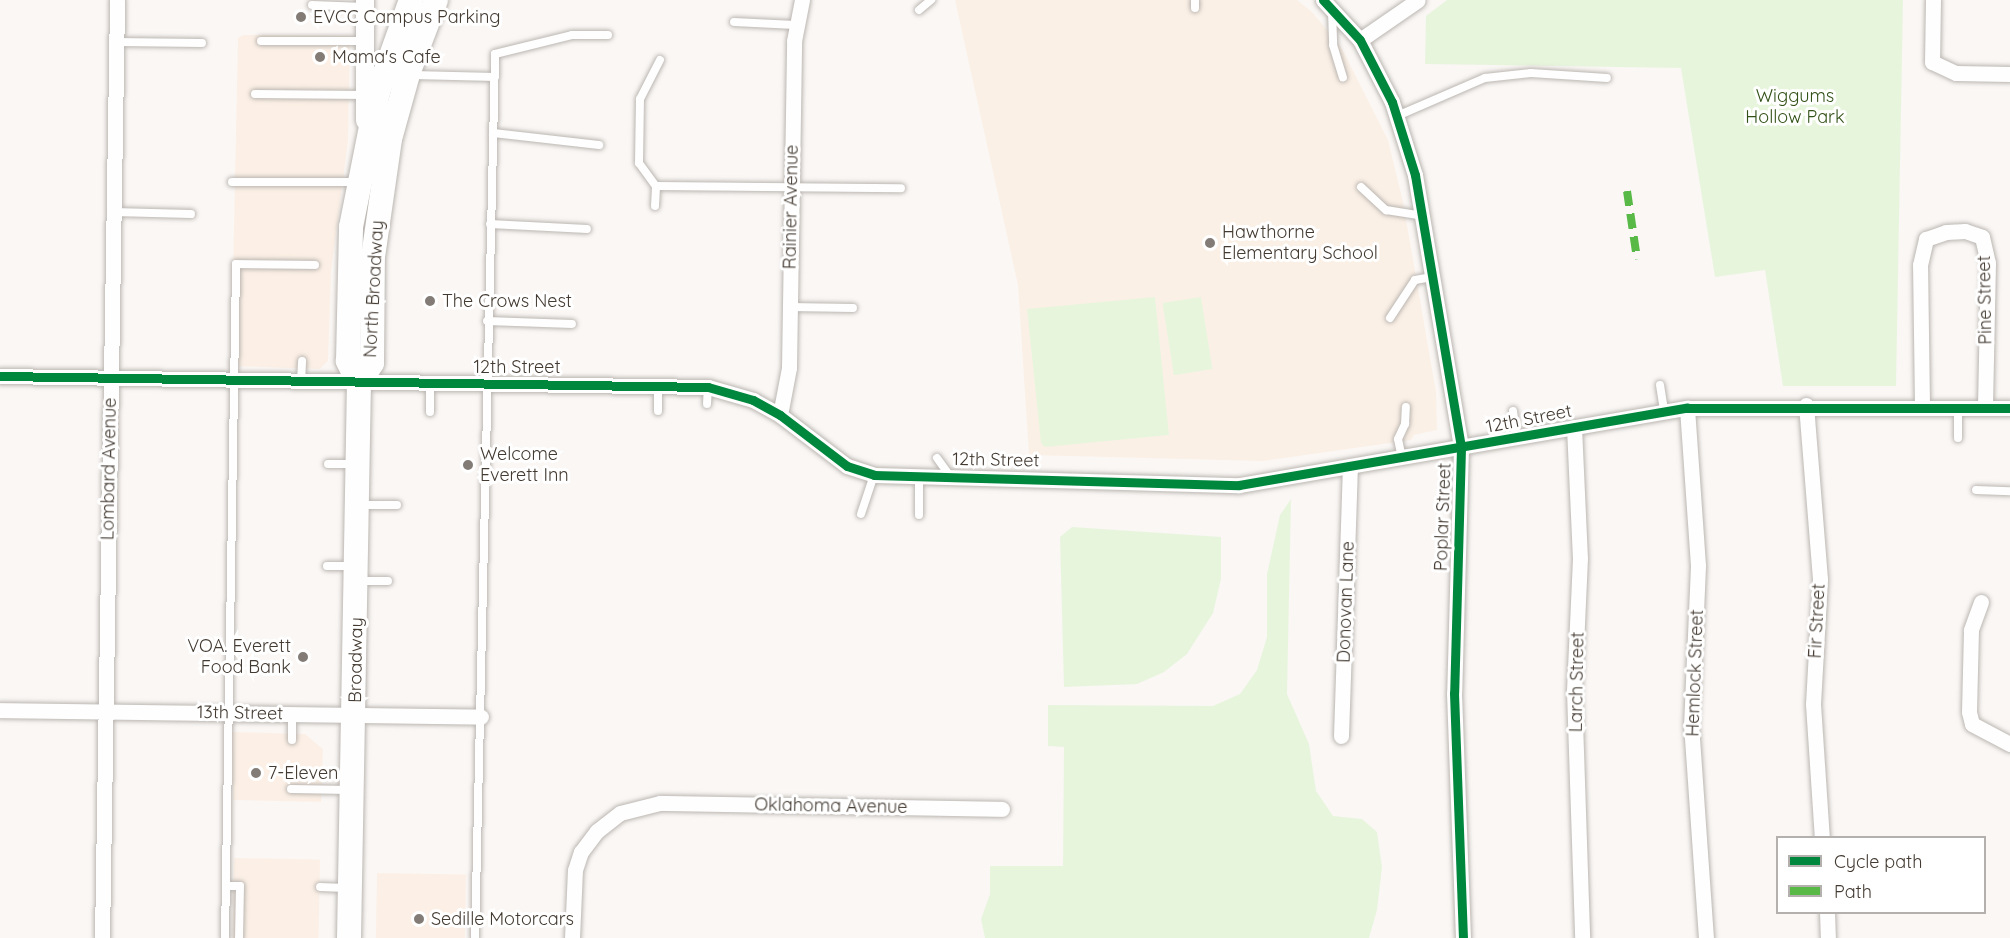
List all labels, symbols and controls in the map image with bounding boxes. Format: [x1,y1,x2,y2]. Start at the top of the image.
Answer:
place label: EVCC Campus Parking [313,6,501,28]
marker: EVCC Campus Parking [294,10,308,24]
place label: Mama's Cafe [332,46,441,68]
marker: Mama's Cafe [313,50,327,64]
park label: Wiggums Hollow Park [1745,86,1845,128]
street label: Rainier Avenue [779,144,803,270]
street label: North Broadway [360,220,388,358]
place label: Hawthorne Elementary School [1222,222,1378,264]
marker: Hawthorne Elementary School [1203,236,1217,250]
street label: Pine Street [1973,255,1997,345]
place label: The Crows Nest [442,290,572,312]
marker: The Crows Nest [423,294,437,308]
street label: 12th Street [473,356,561,378]
street label: Lombard Avenue [97,398,121,540]
street label: 12th Street [1484,400,1574,438]
place label: Welcome Everett Inn [480,444,569,486]
street label: 12th Street [952,448,1040,472]
marker: Welcome Everett Inn [461,458,475,472]
street label: Poplar Street [1430,462,1456,572]
street label: Donovan Lane [1333,541,1359,663]
street label: Fir Street [1804,583,1830,659]
street label: Hemlock Street [1682,609,1708,737]
street label: Broadway [344,617,368,703]
street label: Larch Street [1565,631,1589,733]
place label: VOA. Everett Food Bank [187,636,291,678]
marker: VOA. Everett Food Bank [296,650,310,664]
street label: 13th Street [197,701,283,725]
place label: 7-Eleven [268,762,339,784]
marker: 7-Eleven [249,766,263,780]
street label: Oklahoma Avenue [754,794,908,818]
legend [1776,836,1986,914]
text: Cycle path [1834,850,1922,873]
text: Path [1834,880,1872,903]
place label: Sedille Motorcars [431,908,574,930]
marker: Sedille Motorcars [412,912,426,926]

